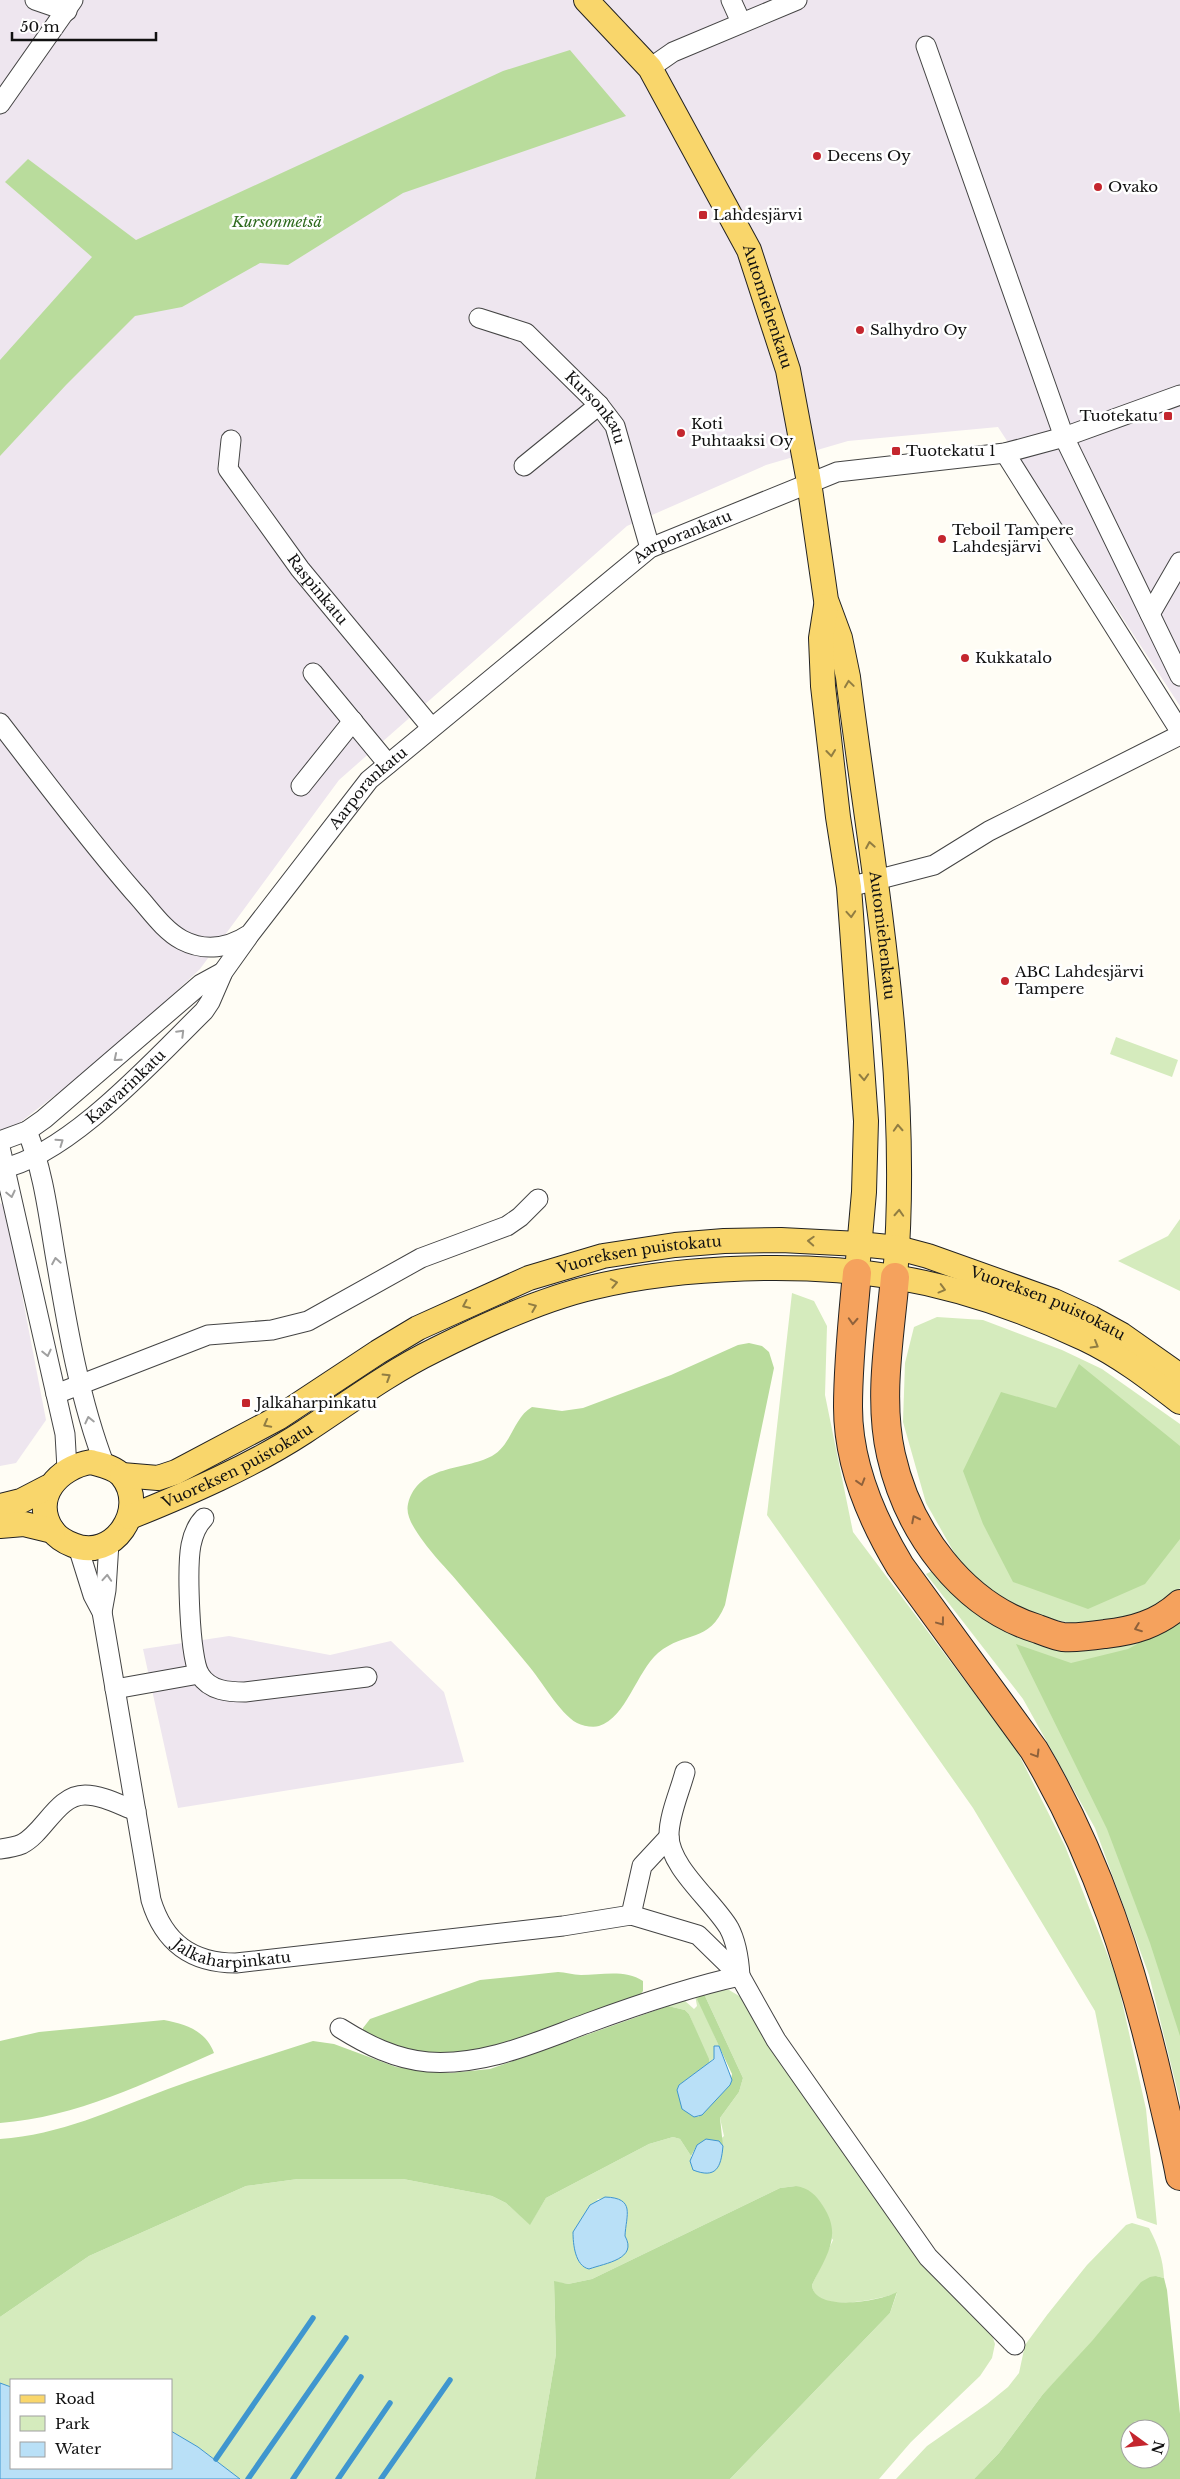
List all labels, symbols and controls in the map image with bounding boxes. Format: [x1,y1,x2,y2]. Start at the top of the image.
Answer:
scale bar [12,10,156,42]
text: 50 m [20,17,60,36]
place label: Decens Oy [827,146,911,165]
marker: Decens Oy [811,150,823,162]
place label: Ovako [1108,177,1158,196]
marker: Ovako [1092,181,1104,193]
place label: Lahdesjärvi [713,205,802,224]
marker: Lahdesjärvi [697,209,709,221]
park label: Kursonmetsä [231,212,323,231]
street label: Automiehenkatu [739,241,797,371]
place label: Salhydro Oy [870,320,968,339]
marker: Salhydro Oy [854,324,866,336]
street label: Kursonkatu [561,367,630,446]
place label: Tuotekatu [1079,406,1158,425]
marker: Tuotekatu [1162,410,1174,422]
place label: Koti Puhtaaksi Oy [691,414,794,450]
marker: Koti Puhtaaksi Oy [675,427,687,439]
place label: Tuotekatu 1 [906,441,996,460]
marker: Tuotekatu 1 [890,445,902,457]
street label: Aarporankatu [628,506,734,568]
place label: Teboil Tampere Lahdesjärvi [952,520,1074,556]
marker: Teboil Tampere Lahdesjärvi [936,533,948,545]
street label: Raspinkatu [283,550,352,628]
place label: Kukkatalo [975,648,1052,667]
marker: Kukkatalo [959,652,971,664]
one-way arrow [844,679,854,688]
street label: Aarporankatu [324,743,411,833]
one-way arrow [825,749,836,757]
one-way arrow [866,840,876,849]
street label: Automiehenkatu [865,869,900,1001]
one-way arrow [845,910,856,918]
place label: ABC Lahdesjärvi Tampere [1014,962,1144,998]
marker: ABC Lahdesjärvi Tampere [999,975,1011,987]
one-way arrow [175,1030,184,1039]
street label: Kaavarinkatu [82,1045,169,1128]
one-way arrow [114,1052,123,1060]
one-way arrow [858,1073,869,1081]
one-way arrow [893,1124,904,1132]
one-way arrow [55,1138,64,1148]
one-way arrow [5,1190,16,1199]
one-way arrow [893,1208,904,1216]
street label: Vuoreksen puistokatu [554,1231,722,1278]
one-way arrow [806,1236,814,1247]
one-way arrow [52,1256,62,1265]
street label: Vuoreksen puistokatu [967,1261,1129,1344]
one-way arrow [610,1278,619,1289]
one-way arrow [938,1283,946,1293]
one-way arrow [462,1299,471,1310]
one-way arrow [528,1303,537,1314]
one-way arrow [847,1318,858,1326]
one-way arrow [1089,1338,1098,1348]
one-way arrow [41,1348,52,1357]
one-way arrow [381,1373,390,1383]
place label: Jalkaharpinkatu [254,1393,377,1412]
marker: Jalkaharpinkatu [240,1397,252,1409]
one-way arrow [84,1415,95,1424]
one-way arrow [263,1418,272,1428]
street label: Vuoreksen puistokatu [158,1419,316,1512]
one-way arrow [855,1478,865,1486]
one-way arrow [911,1515,921,1524]
one-way arrow [101,1573,112,1581]
one-way arrow [935,1616,944,1626]
one-way arrow [1134,1622,1143,1632]
one-way arrow [1029,1749,1039,1758]
street label: Jalkaharpinkatu [168,1933,292,1972]
legend [10,2379,172,2469]
text: Road [55,2389,95,2408]
text: Park [55,2414,91,2433]
north arrow [1120,2419,1170,2469]
text: Water [54,2439,102,2458]
text: N [1147,2439,1168,2456]

